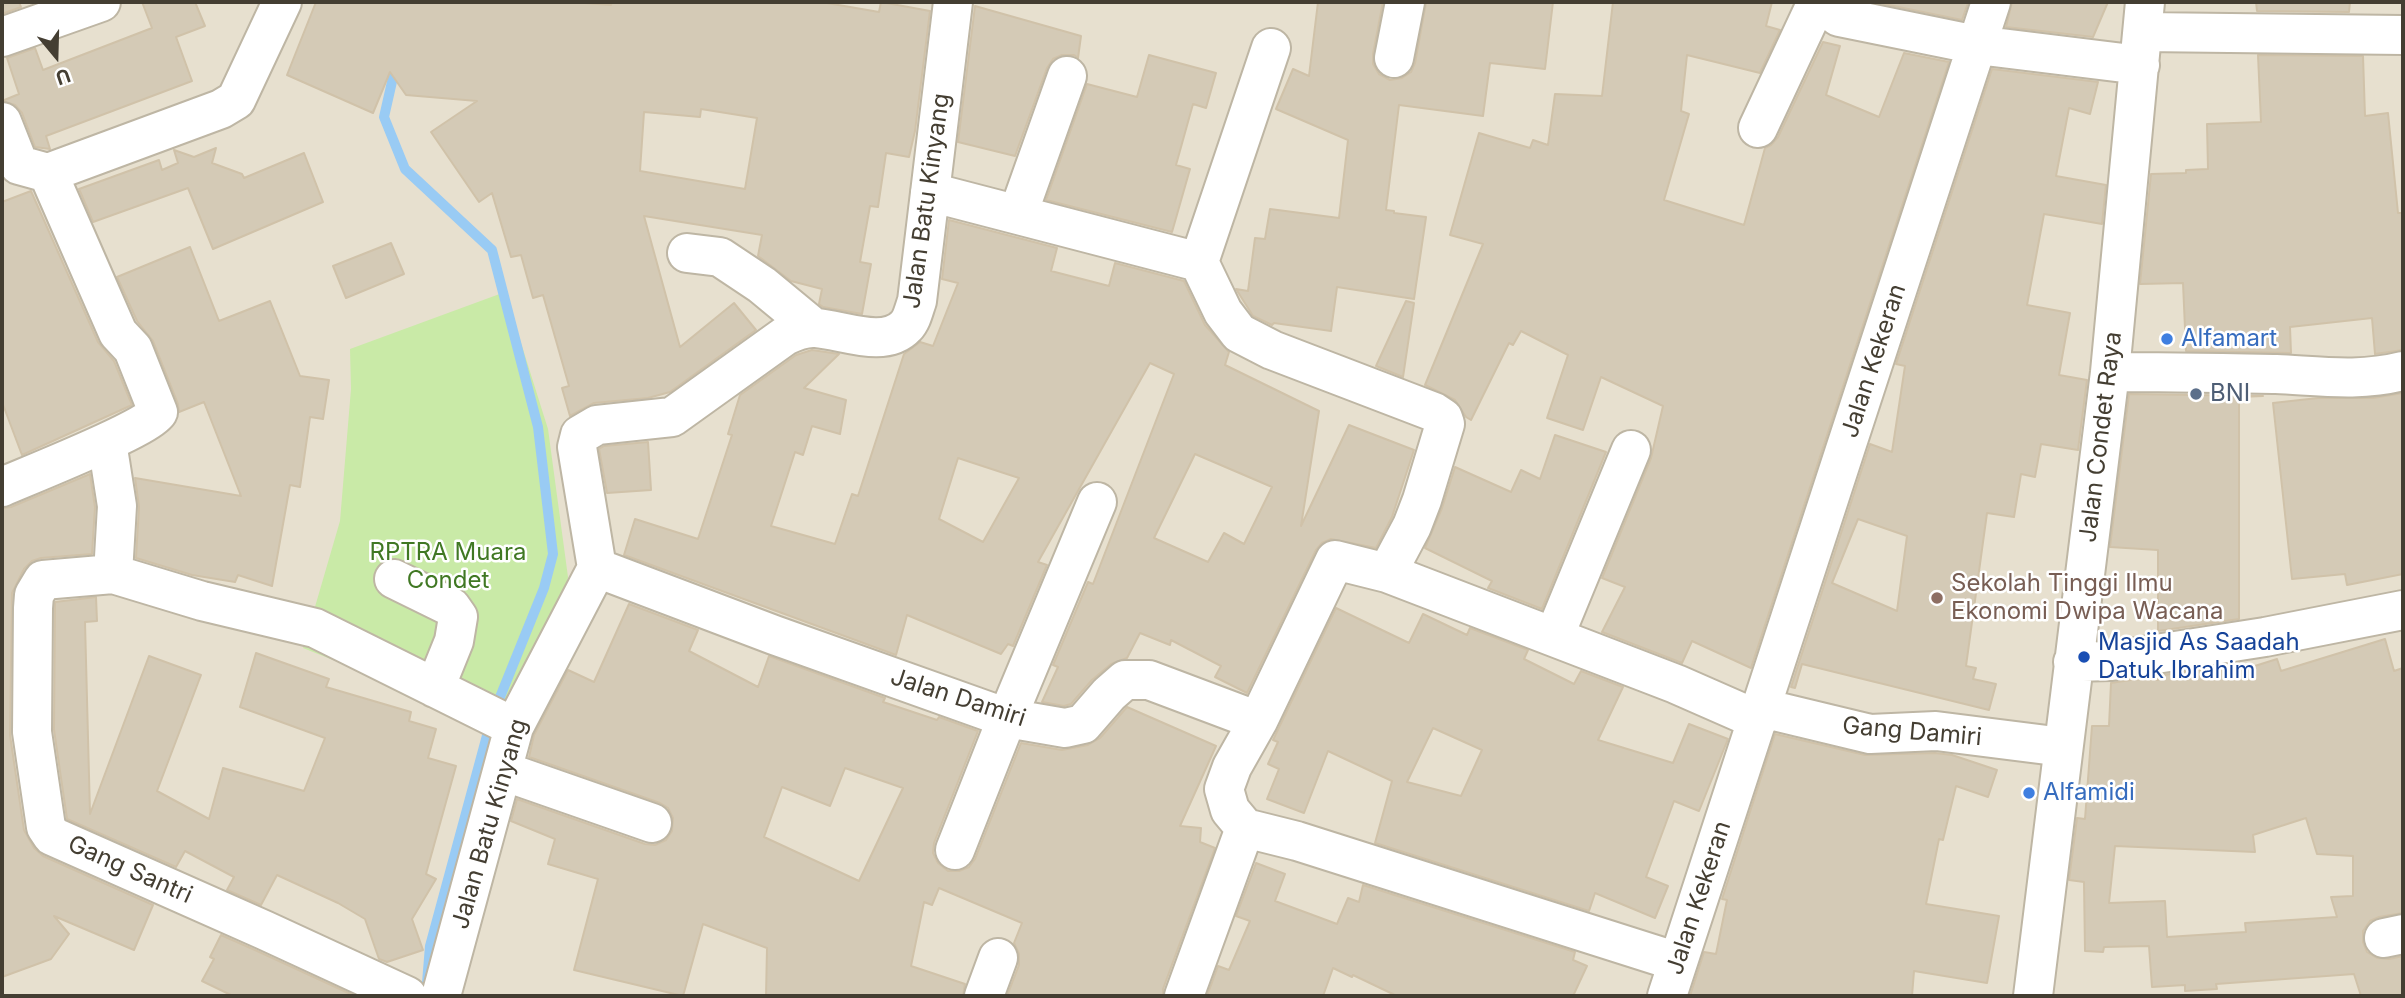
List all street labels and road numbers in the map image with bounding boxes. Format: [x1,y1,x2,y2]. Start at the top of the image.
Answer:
street label: Jalan Batu Kinyang [898,91,956,311]
street label: Jalan Kekeran [1836,281,1912,441]
street label: Jalan Condet Raya [2074,330,2128,544]
street label: Jalan Damiri [887,663,1029,733]
street label: Gang Damiri [1841,712,1983,752]
street label: Jalan Batu Kinyang [446,716,534,932]
street label: Jalan Kekeran [1661,818,1737,978]
street label: Gang Santri [63,830,197,910]

